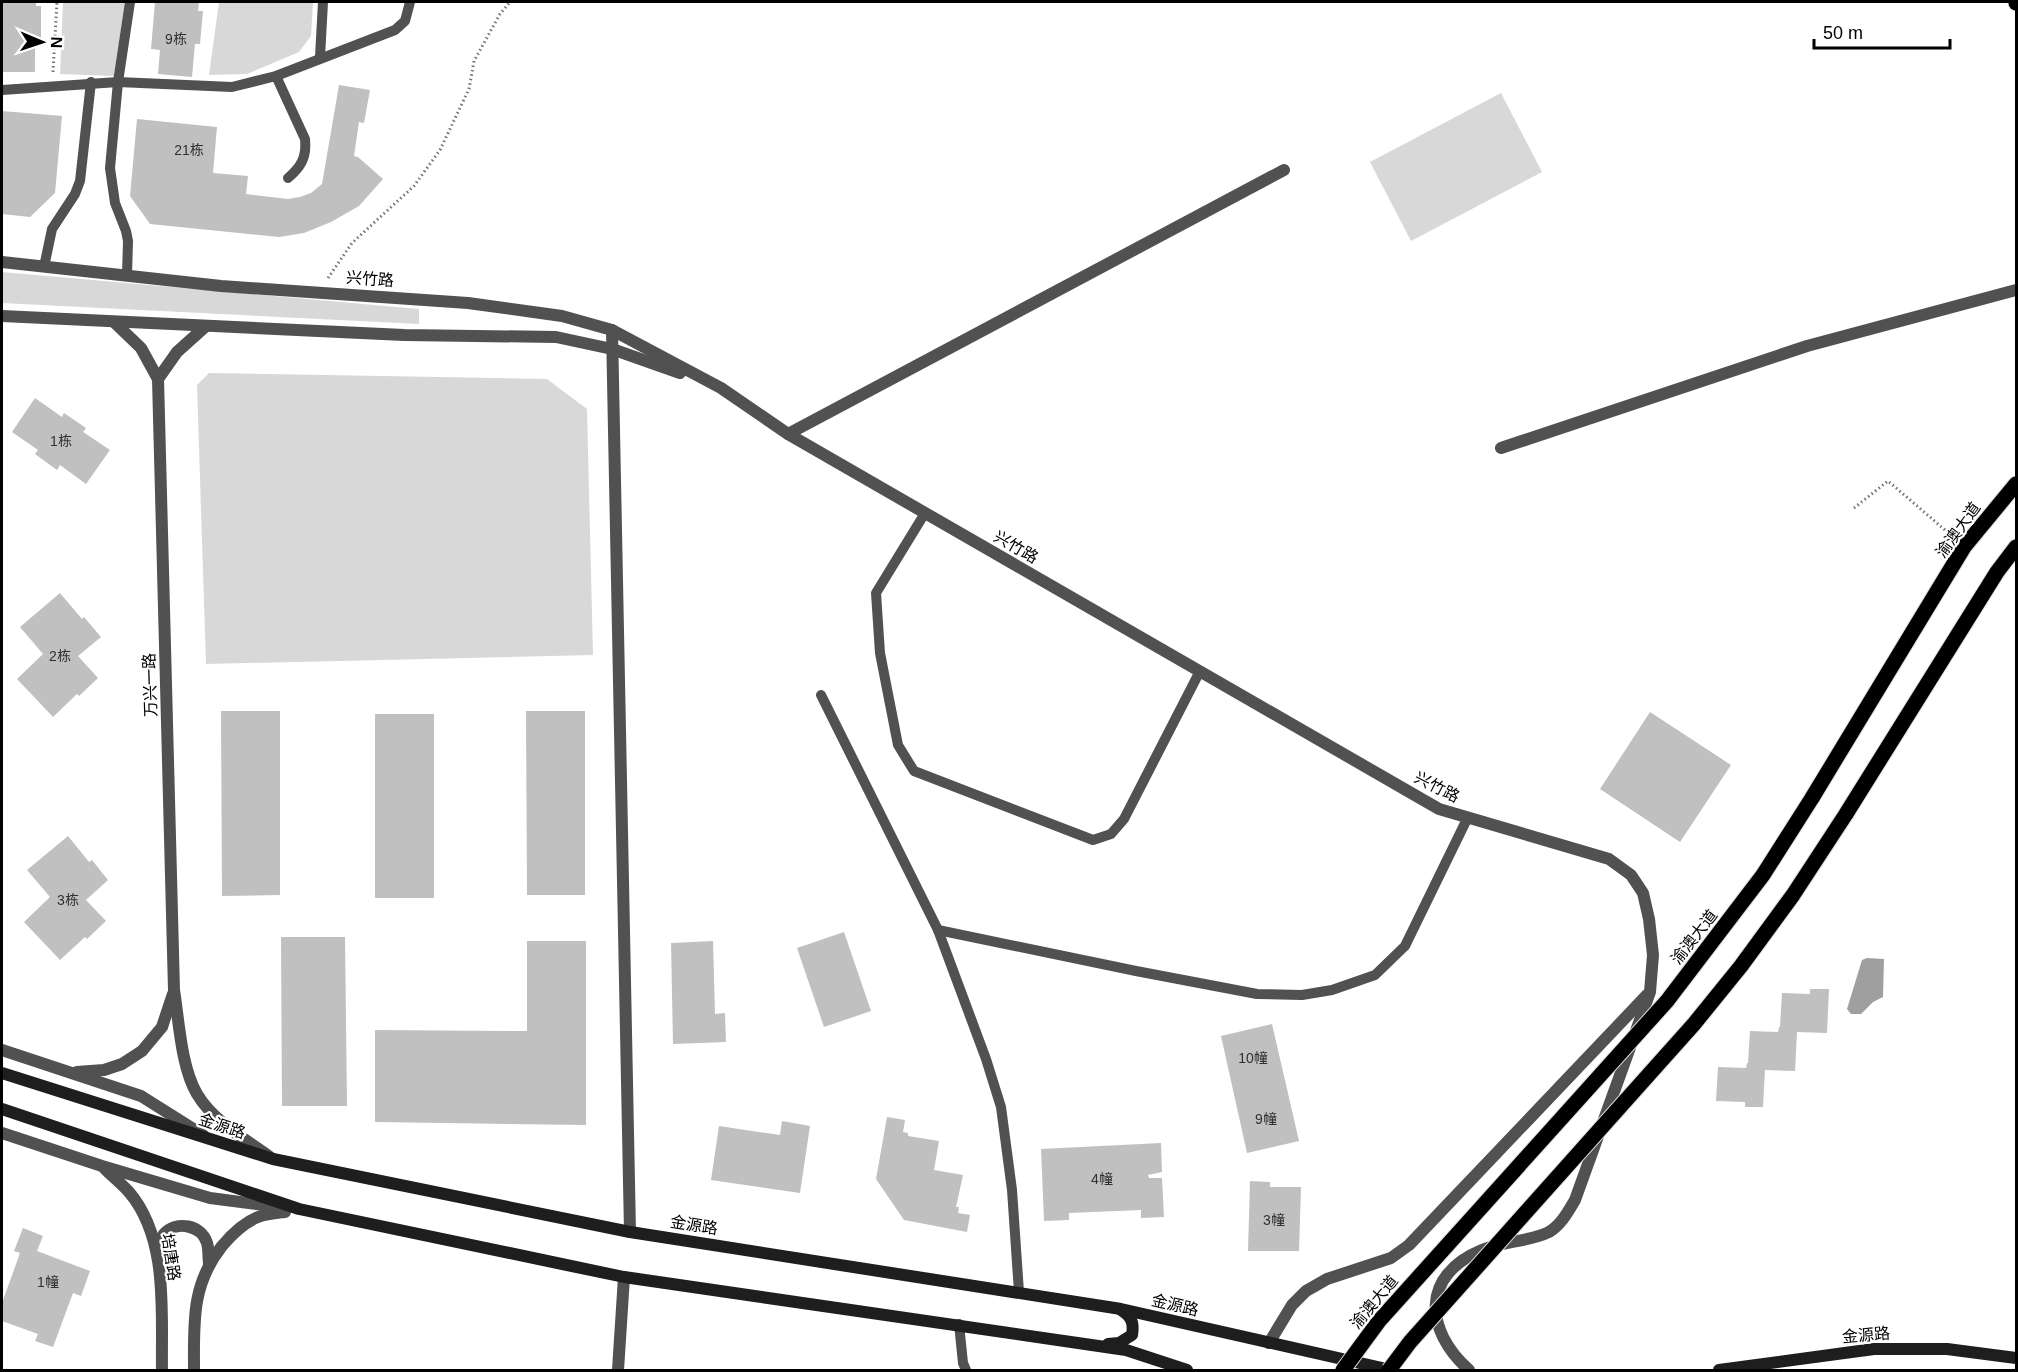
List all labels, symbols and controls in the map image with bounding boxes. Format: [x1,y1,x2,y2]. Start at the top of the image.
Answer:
north arrow [12,12,72,72]
scale bar [1814,12,1950,50]
text: 50 m [1823,23,1863,43]
house number: 9栋 [165,31,187,47]
text: N [48,36,65,49]
house number: 21栋 [174,142,204,158]
street label: 兴竹路 [345,269,395,289]
house number: 1栋 [50,433,72,449]
street label: 渝澳大道 [1932,499,1984,561]
street label: 兴竹路 [991,528,1041,566]
house number: 2栋 [49,648,71,664]
street label: 万兴一路 [140,653,160,717]
street label: 兴竹路 [1412,769,1462,805]
house number: 3栋 [57,892,79,908]
street label: 渝澳大道 [1668,907,1720,967]
house number: 10幢 [1238,1050,1268,1066]
street label: 金源路 [197,1110,247,1142]
house number: 9幢 [1255,1111,1277,1127]
house number: 4幢 [1091,1171,1113,1187]
house number: 3幢 [1263,1212,1285,1228]
street label: 金源路 [669,1213,719,1237]
street label: 培唐路 [159,1232,183,1282]
street label: 渝澳大道 [1347,1272,1401,1332]
house number: 1幢 [37,1274,59,1290]
street label: 金源路 [1150,1291,1200,1319]
street label: 金源路 [1841,1324,1891,1346]

